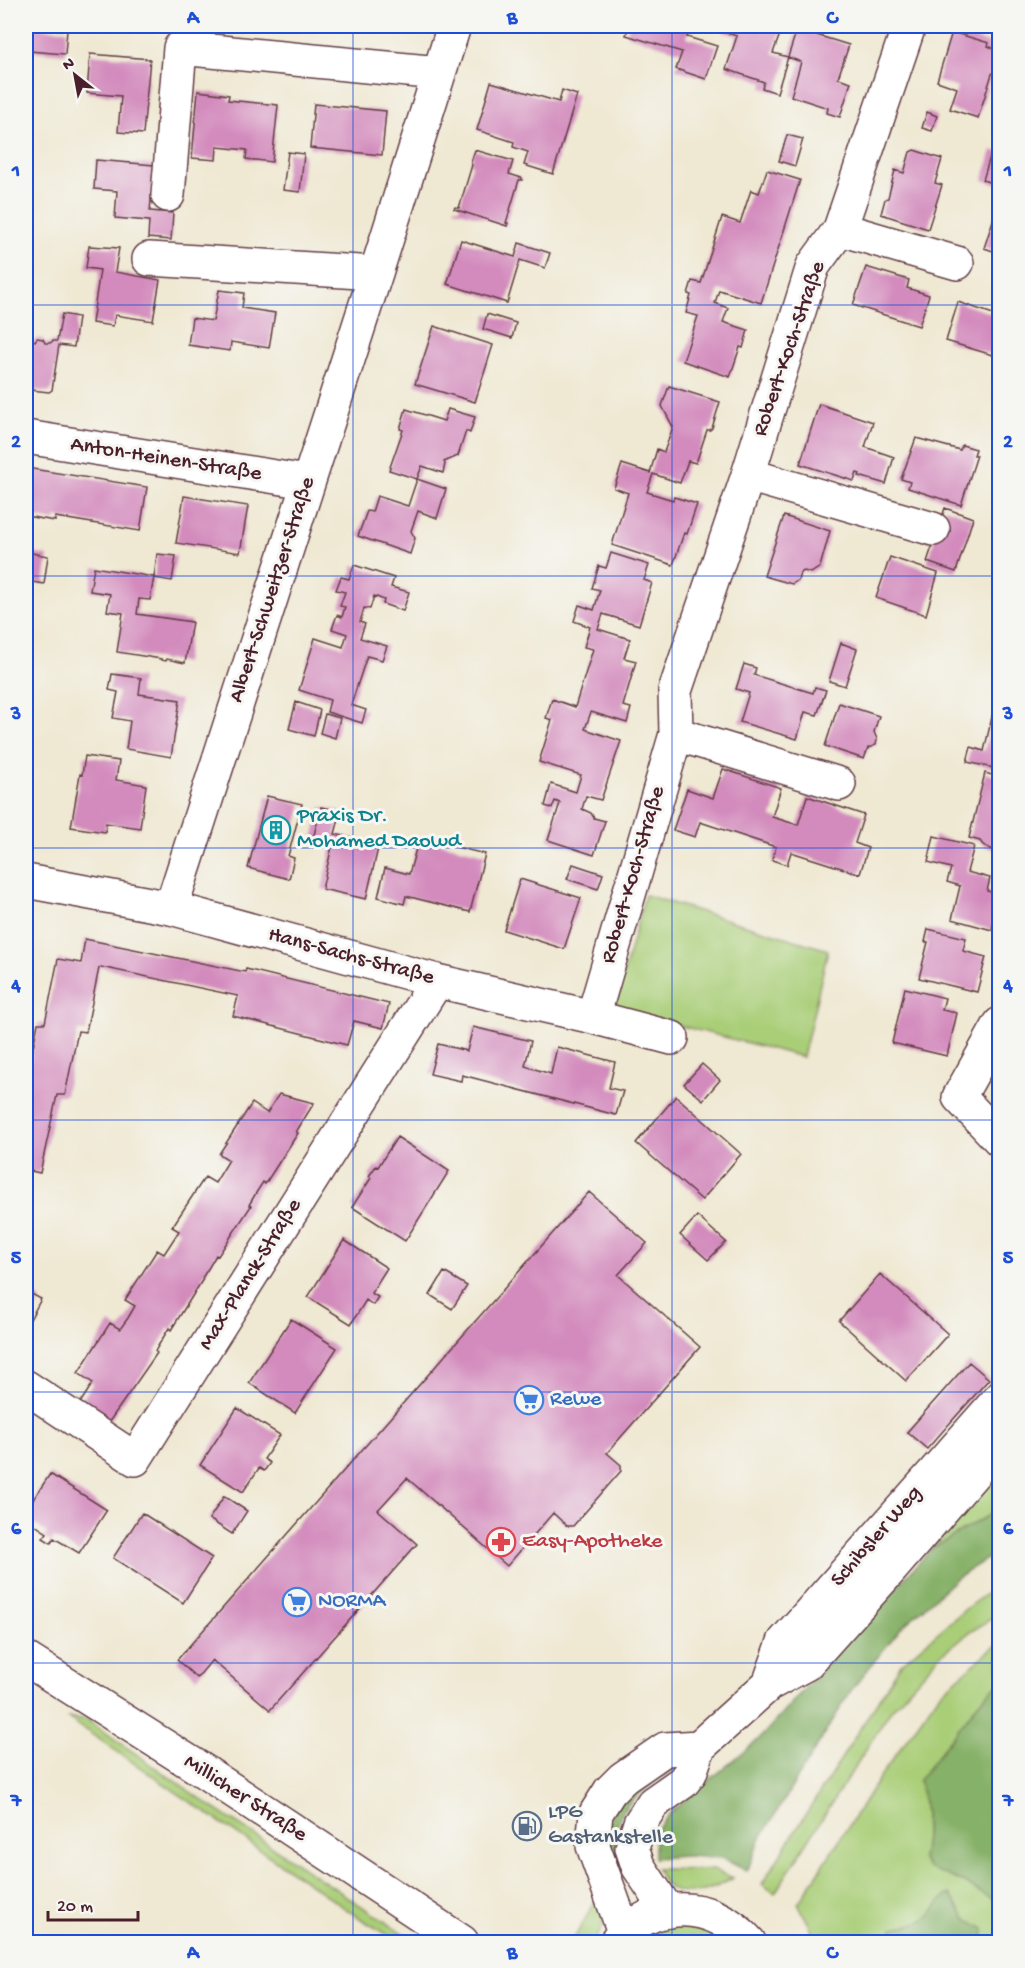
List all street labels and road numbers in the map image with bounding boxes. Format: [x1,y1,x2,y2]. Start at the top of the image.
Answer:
street label: Robert-Koch-Straße [748,258,832,440]
street label: Anton-Heinen-Straße [69,432,264,488]
street label: Albert-Schweitzer-Straße [224,473,322,706]
street label: Robert-Koch-Straße [596,783,672,967]
street label: Hans-Sachs-Straße [265,922,438,992]
street label: Max-Planck-Straße [194,1194,308,1356]
street label: Schibsler Weg [826,1481,928,1593]
street label: Millicher Straße [178,1749,312,1849]

